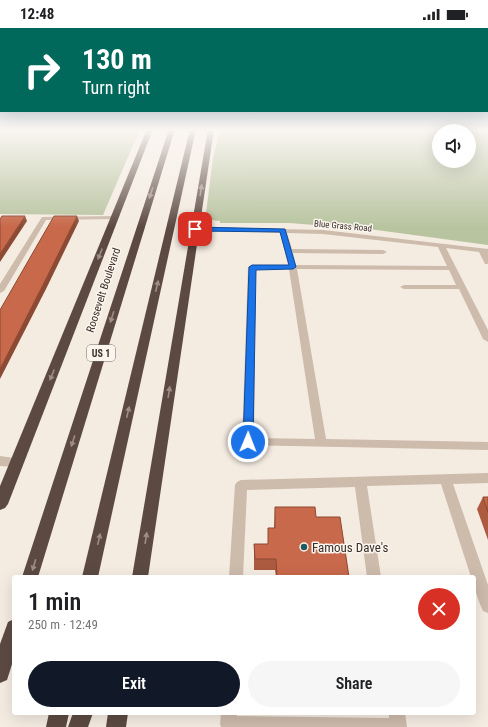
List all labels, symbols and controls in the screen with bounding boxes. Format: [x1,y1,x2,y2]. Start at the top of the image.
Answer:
text: 12:48 [20,5,54,23]
text: 130 m [82,43,152,76]
icon: right [16,44,68,96]
text: Turn right [82,77,150,98]
map controls [432,124,476,168]
button: sound [432,124,476,168]
one-way arrow [198,184,204,196]
one-way arrow [148,187,154,199]
pin [178,212,212,246]
icon: arrive [184,218,206,240]
street label: Blue Grass Road [314,218,372,234]
street label: Roosevelt Boulevard [84,246,123,334]
one-way arrow [96,249,102,261]
one-way arrow [155,279,161,292]
one-way arrow [109,311,115,323]
road number: US 1 [87,345,115,361]
one-way arrow [48,369,54,381]
one-way arrow [166,386,172,398]
one-way arrow [126,406,132,418]
position arrow [227,421,269,463]
one-way arrow [70,435,76,447]
one-way arrow [143,532,149,545]
one-way arrow [97,533,103,545]
place label: Famous Dave's [312,540,389,555]
marker: Famous Dave's [299,542,309,552]
one-way arrow [31,559,37,571]
text: 1 min [28,588,81,616]
button: close [418,588,460,630]
text: 250 m · 12:49 [28,617,98,632]
button: Exit [28,661,240,707]
button: Share [248,661,460,707]

